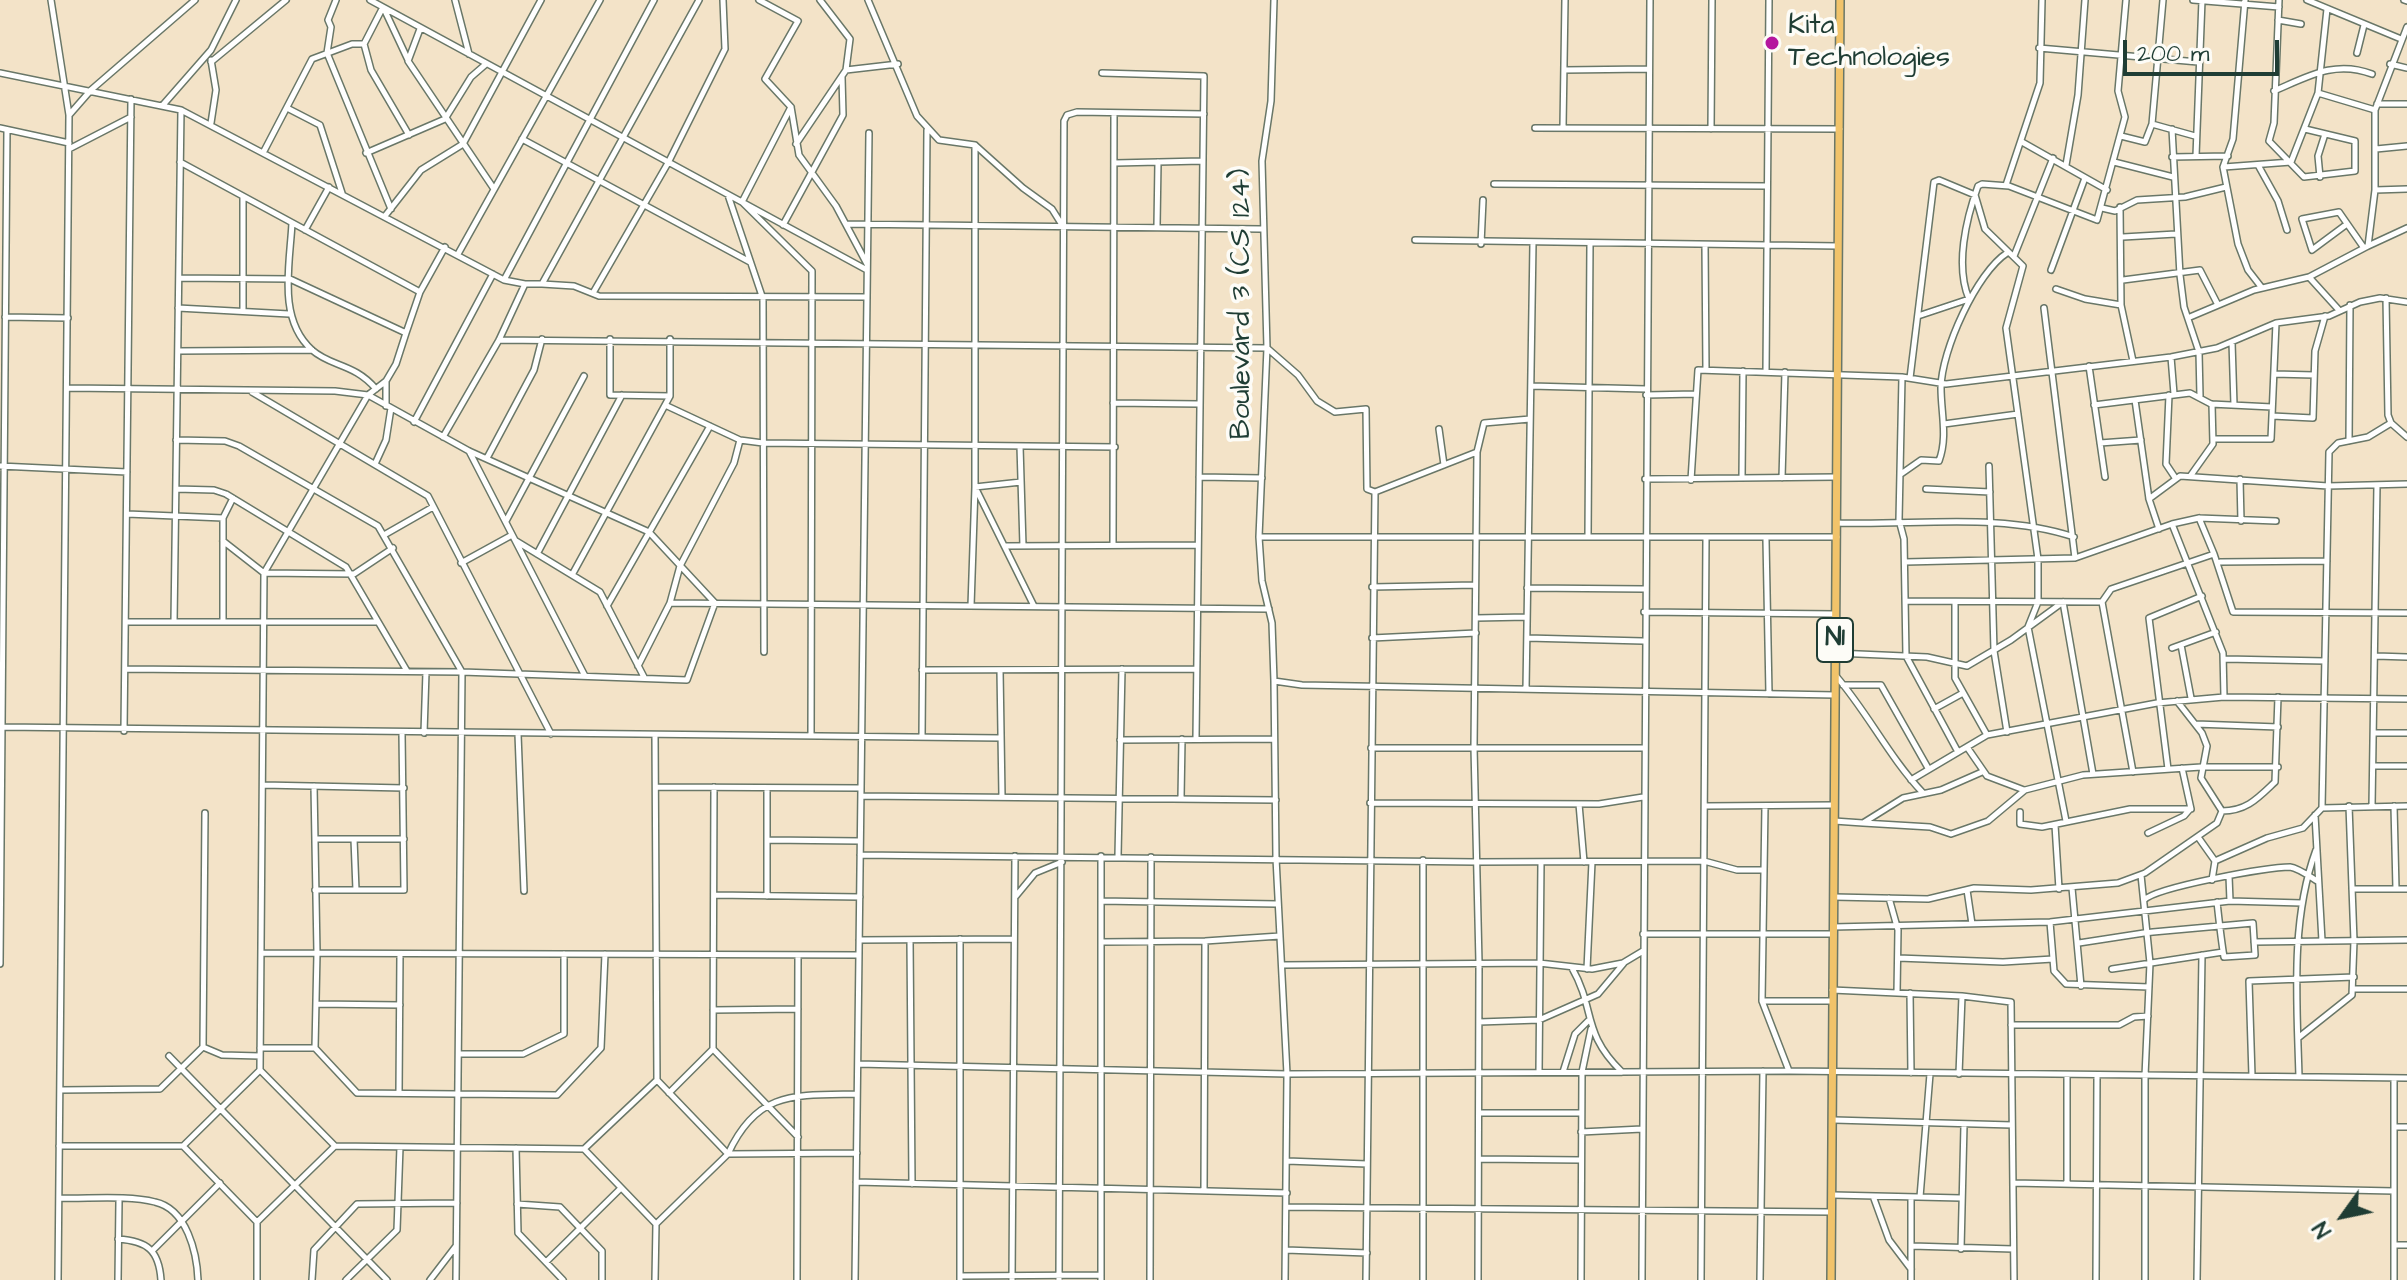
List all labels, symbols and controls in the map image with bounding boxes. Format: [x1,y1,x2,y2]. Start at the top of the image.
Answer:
place label: Kita Technologies [1788,10,1950,76]
scale bar [2127,24,2283,74]
marker: Kita Technologies [1763,34,1781,52]
text: 200 m [2137,37,2209,71]
street label: Boulevard 3 (CS 124) [1226,169,1260,439]
road number: N1 [1817,618,1853,662]
north arrow [2303,1176,2383,1256]
text: N [2306,1215,2339,1244]

